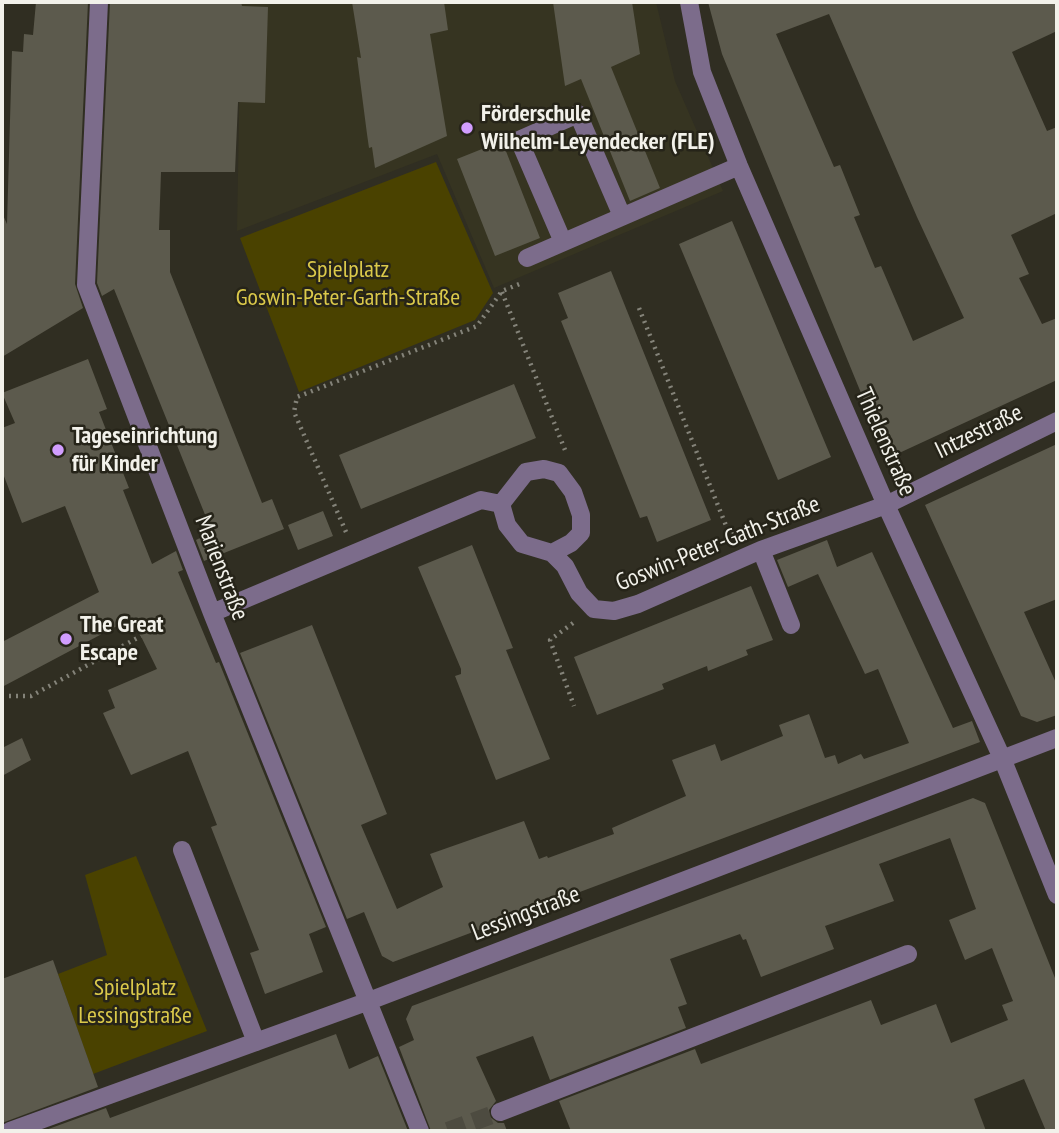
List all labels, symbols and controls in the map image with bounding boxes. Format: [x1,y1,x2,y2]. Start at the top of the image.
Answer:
place label: Förderschule Wilhelm-Leyendecker (FLE) [481,100,715,156]
marker: Förderschule Wilhelm-Leyendecker (FLE) [459,120,475,136]
park label: Spielplatz Goswin-Peter-Garth-Straße [236,256,460,312]
street label: Thielenstraße [848,384,922,500]
street label: Intzestraße [931,399,1027,465]
place label: Tageseinrichtung für Kinder [72,422,218,478]
marker: Tageseinrichtung für Kinder [50,442,66,458]
street label: Goswin-Peter-Gath-Straße [612,490,824,598]
street label: Marienstraße [188,512,254,624]
place label: The Great Escape [80,611,164,667]
marker: The Great Escape [58,631,74,647]
street label: Lessingstraße [468,880,584,948]
park label: Spielplatz Lessingstraße [78,974,192,1030]

